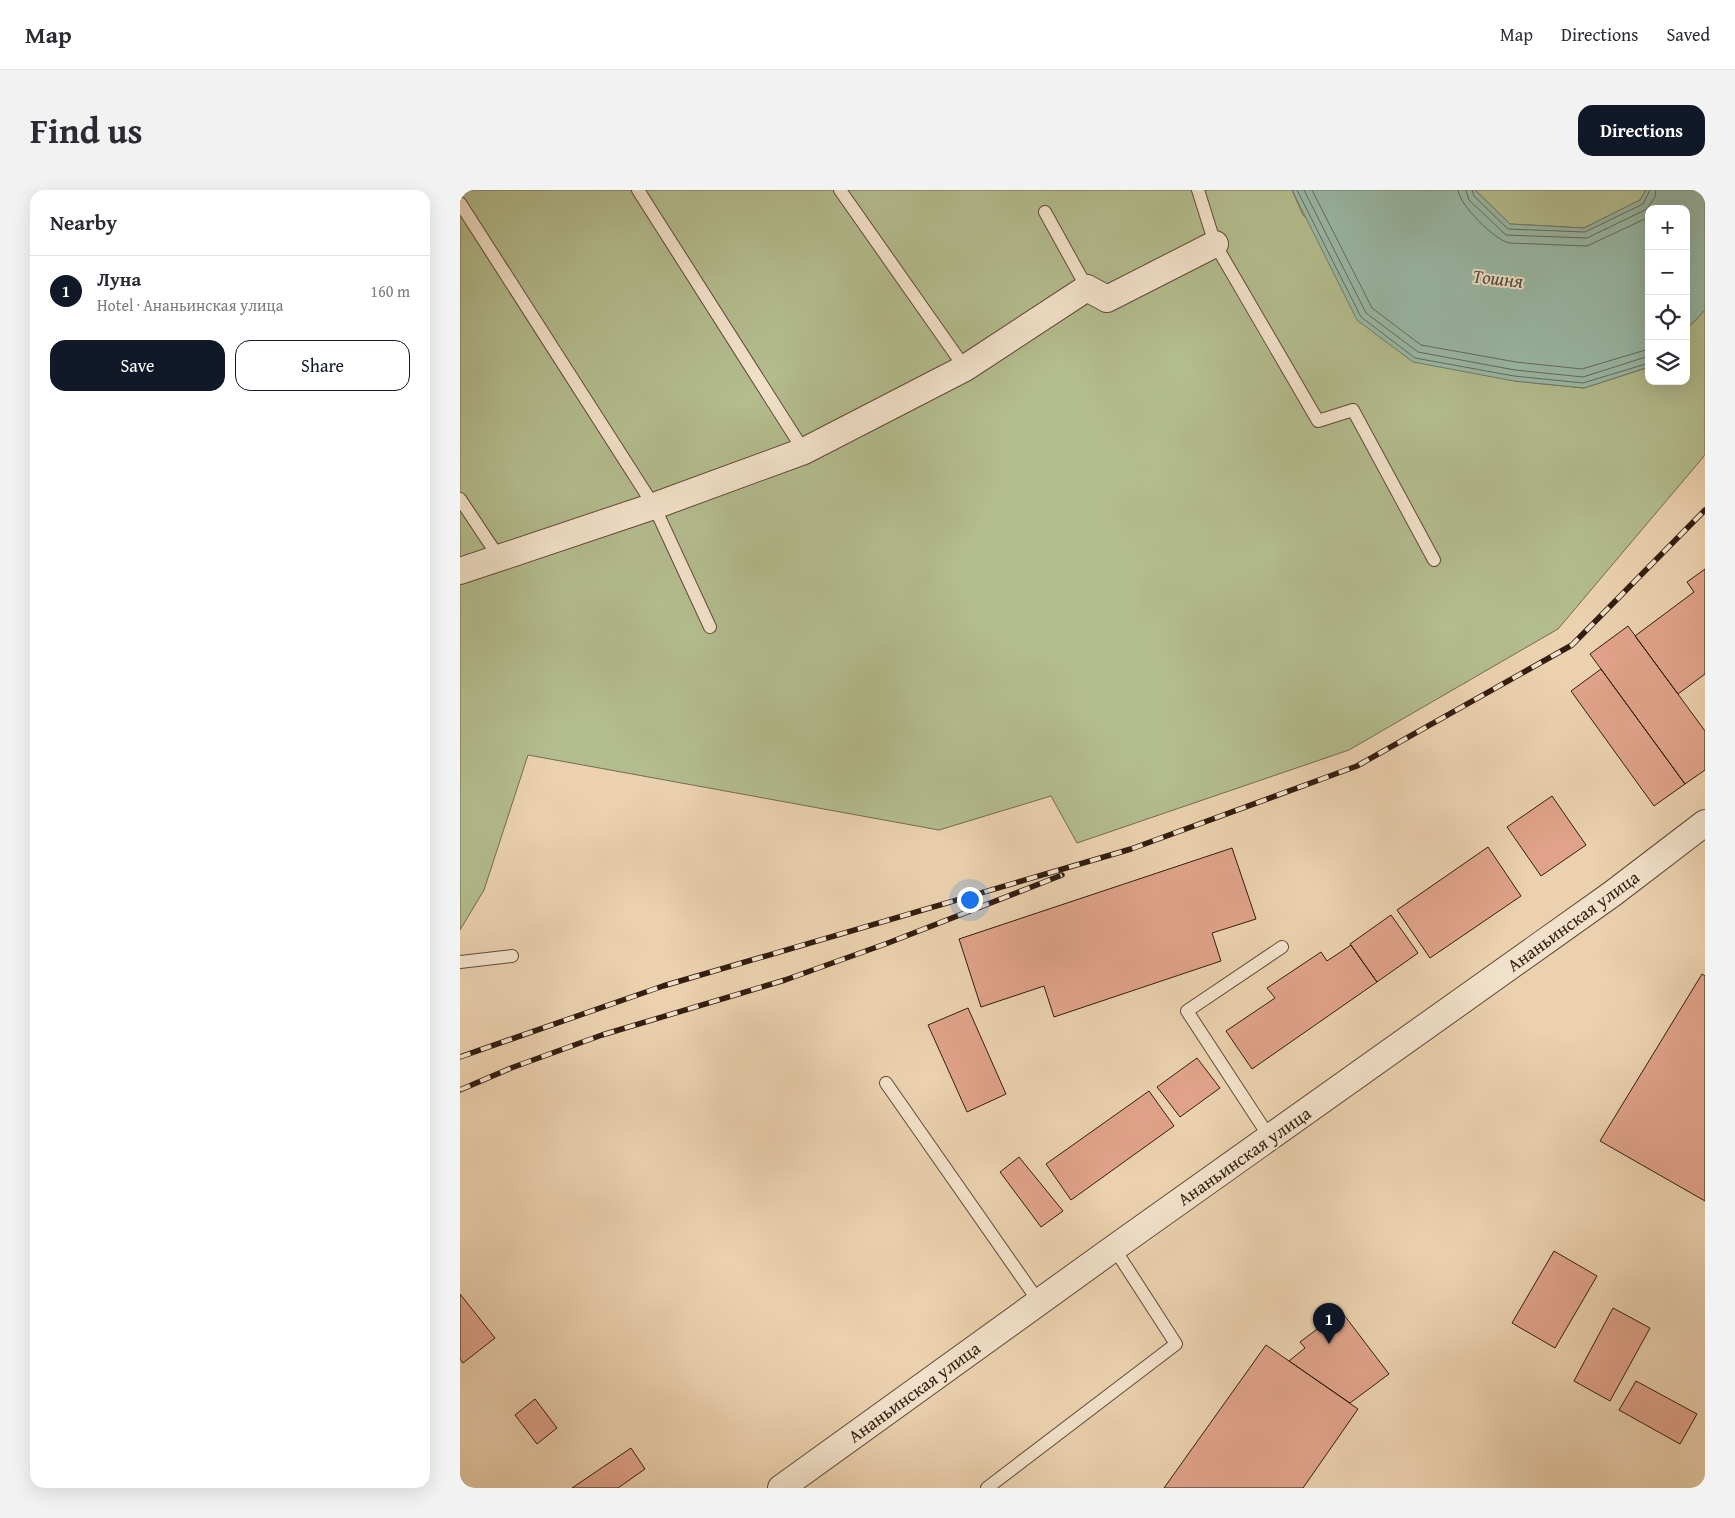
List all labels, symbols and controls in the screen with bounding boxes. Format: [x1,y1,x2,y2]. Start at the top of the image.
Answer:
text: Map [25,17,72,52]
text: Map [1500,21,1533,48]
text: Directions [1561,21,1638,48]
text: Saved [1666,21,1710,48]
text: Find us [30,105,143,156]
button: Directions [1578,105,1705,156]
map controls [1645,205,1690,385]
button: + [1645,205,1690,250]
text: Nearby [50,207,117,238]
button: − [1645,250,1690,295]
water label: Тошня [1471,261,1525,295]
text: Луна [97,265,141,293]
text: 1 [62,279,70,303]
text: 160 m [370,279,410,303]
text: Hotel · Ананьинская улица [97,293,283,317]
button: locate [1645,295,1690,340]
button: Save [50,340,225,391]
button: Share [235,340,410,391]
button: layers [1645,340,1690,385]
street label: Ананьинская улица [1501,863,1645,978]
your location [957,887,983,913]
street label: Ананьинская улица [1172,1099,1317,1212]
pin: 1 [1313,1303,1345,1344]
street label: Ананьинская улица [842,1334,986,1449]

